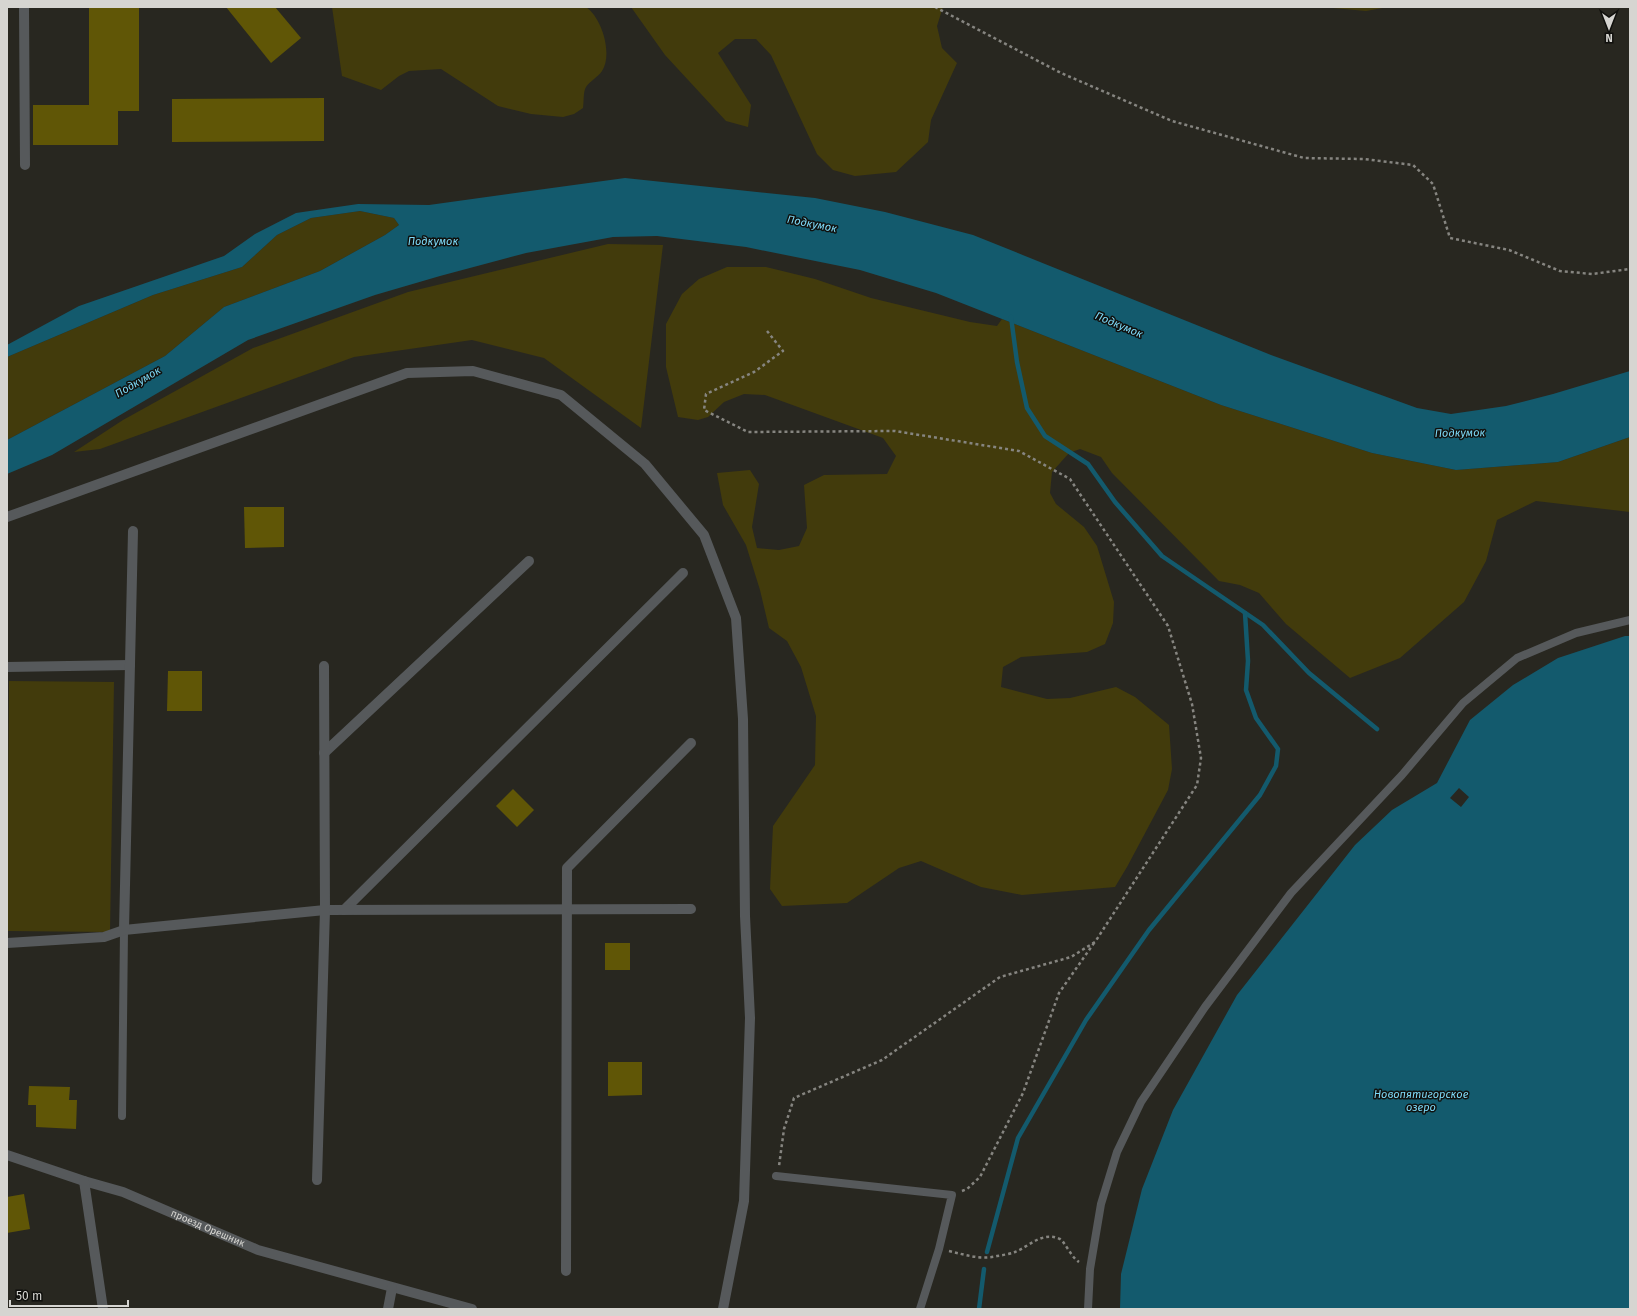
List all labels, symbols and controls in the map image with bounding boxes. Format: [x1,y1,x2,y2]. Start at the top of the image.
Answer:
north arrow [1589,8,1629,48]
text: N [1605,31,1613,44]
water label: Подкумок [786,213,838,235]
water label: Подкумок [408,235,458,248]
water label: Подкумок [1093,309,1145,341]
water label: Подкумок [113,364,163,400]
water label: Подкумок [1435,426,1486,440]
water label: Новопятигорское озеро [1374,1088,1469,1114]
street label: проезд Орешник [169,1207,247,1250]
scale bar [10,1282,128,1308]
text: 50 m [16,1289,42,1303]

